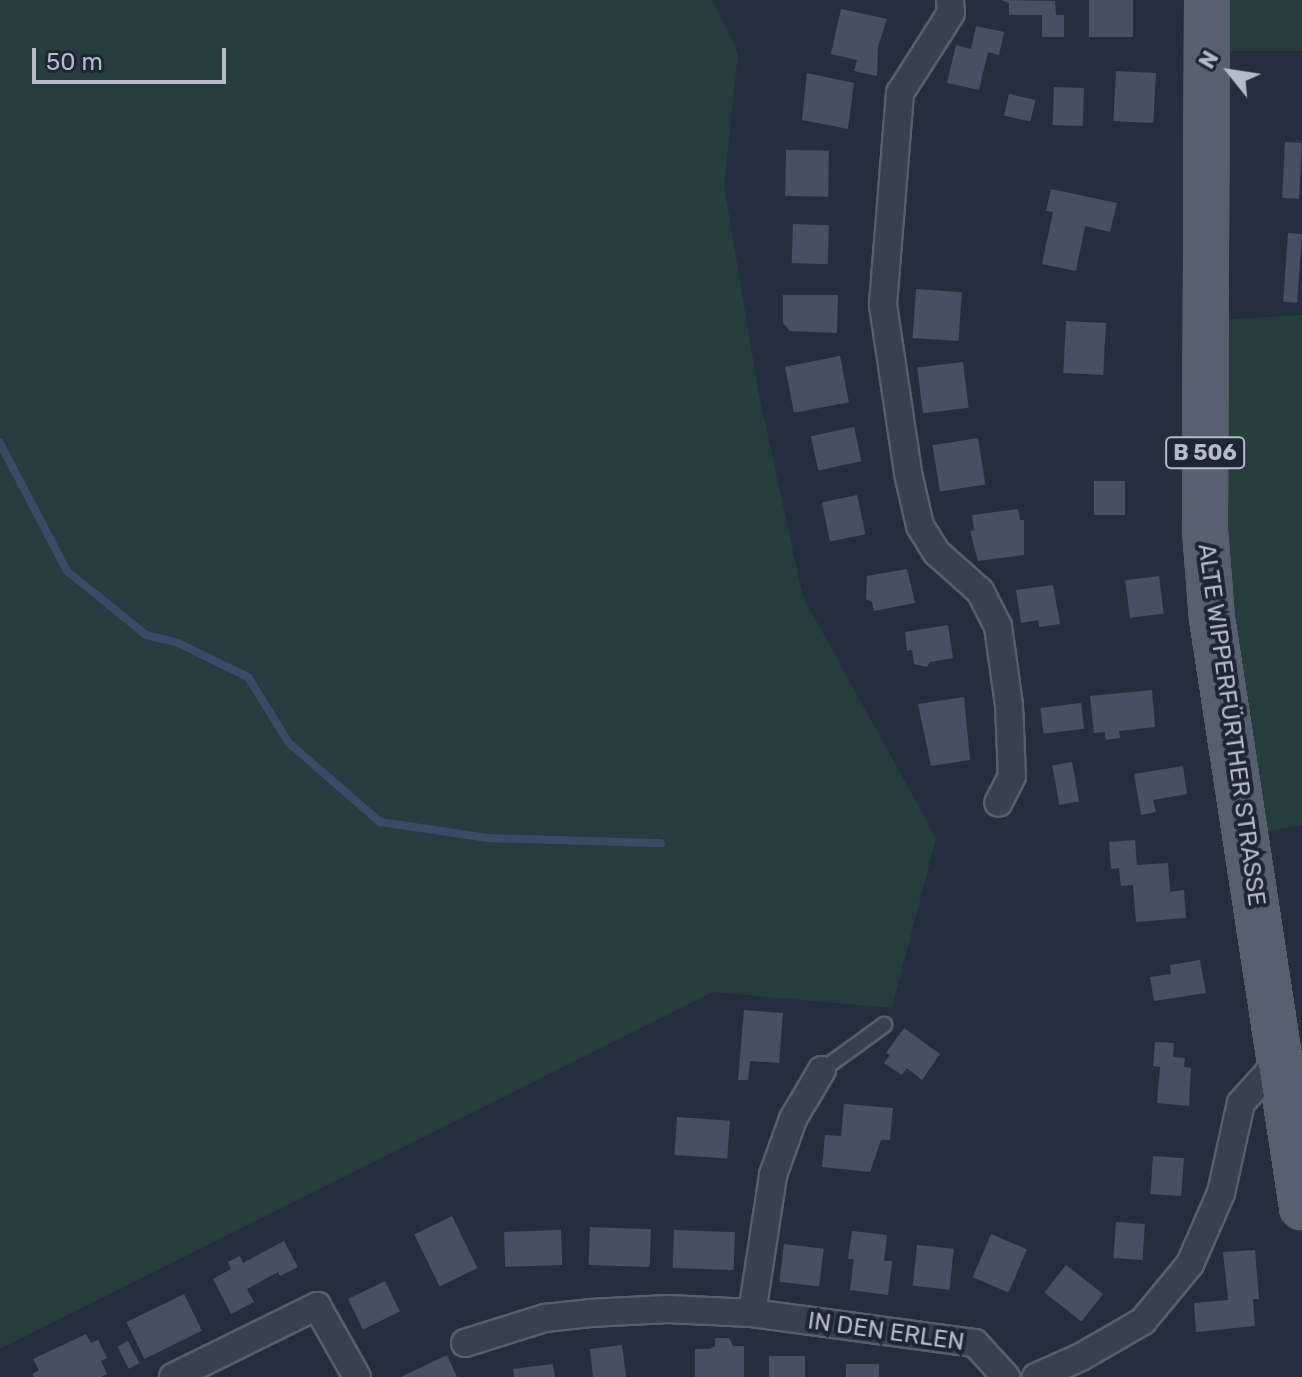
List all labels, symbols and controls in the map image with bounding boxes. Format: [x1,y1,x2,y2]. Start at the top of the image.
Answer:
scale bar [36,32,230,82]
north arrow [1190,32,1270,112]
text: N [1193,46,1224,73]
text: 50 m [46,48,103,76]
road number: B 506 [1165,435,1245,471]
street label: ALTE WIPPERFÜRTHER STRASSE [1191,542,1271,908]
street label: IN DEN ERLEN [806,1307,966,1357]

